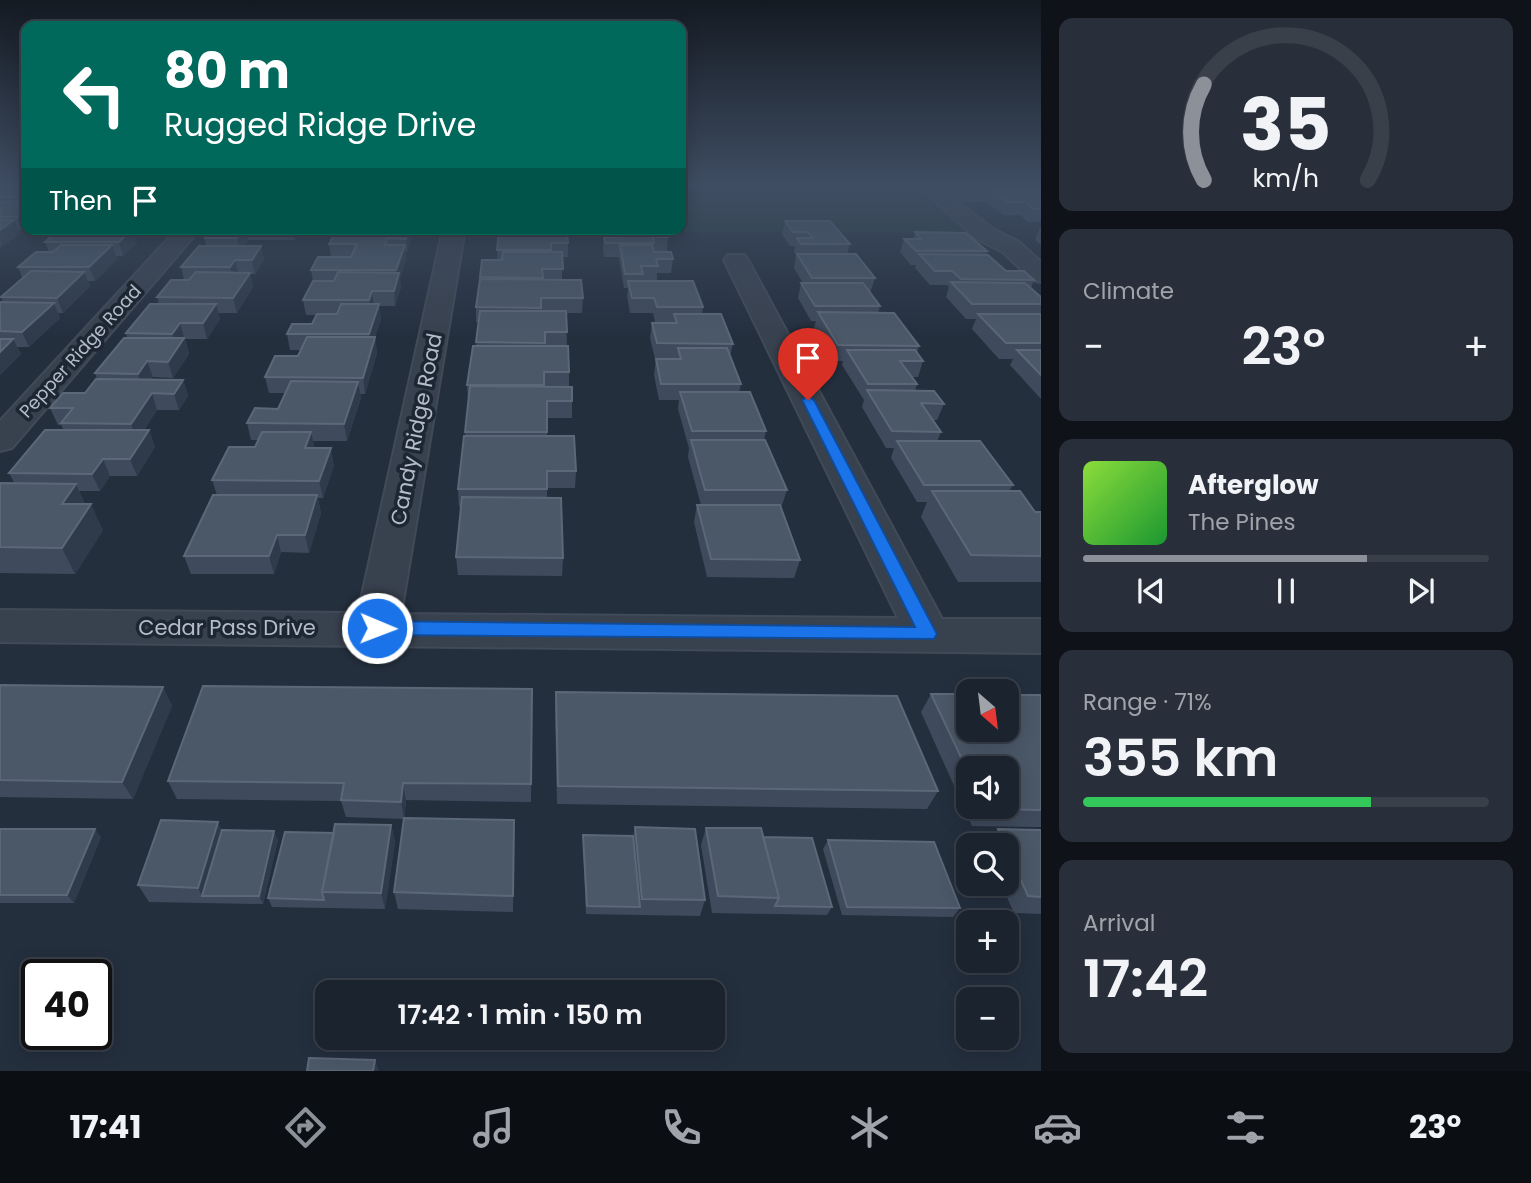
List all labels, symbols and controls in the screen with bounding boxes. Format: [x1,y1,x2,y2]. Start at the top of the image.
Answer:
text: 80 m [164,37,290,105]
icon: left [49,49,140,140]
text: 35 [1240,75,1332,176]
text: Rugged Ridge Drive [164,102,476,147]
text: km/h [1253,161,1319,196]
icon: arrive [126,182,164,220]
text: Then [49,183,112,219]
text: Climate [1083,275,1174,307]
street label: Pepper Ridge Road [13,279,147,423]
text: 23° [1241,310,1326,383]
text: − [1083,320,1104,373]
text: + [1463,320,1489,373]
pin [778,328,838,400]
street label: Candy Ridge Road [383,331,449,527]
icon: arrive [789,339,827,377]
text: Afterglow [1188,467,1319,503]
text: The Pines [1188,506,1296,538]
icon: previous [1132,572,1170,610]
icon: pause [1267,572,1305,610]
icon: next [1402,572,1440,610]
position arrow [340,591,414,665]
street label: Cedar Pass Drive [138,613,316,642]
north arrow [956,679,1018,742]
map controls [956,679,1019,1050]
text: Range · 71% [1083,686,1212,718]
text: 355 km [1083,721,1278,794]
button: sound [956,756,1019,819]
button: search [956,833,1019,896]
text: Arrival [1083,907,1155,939]
button: + [956,910,1019,973]
text: 17:42 [1083,942,1208,1015]
speed limit sign: 40 [21,959,112,1050]
button: − [956,987,1019,1050]
text: 17:42 · 1 min · 150 m [397,997,643,1033]
icon: directions [281,1103,330,1152]
icon: music [469,1103,518,1152]
icon: phone [657,1103,706,1152]
icon: climate [845,1103,894,1152]
icon: car [1033,1103,1082,1152]
icon: filters [1221,1103,1270,1152]
text: 17:41 [70,1104,141,1149]
text: 23° [1409,1104,1461,1149]

